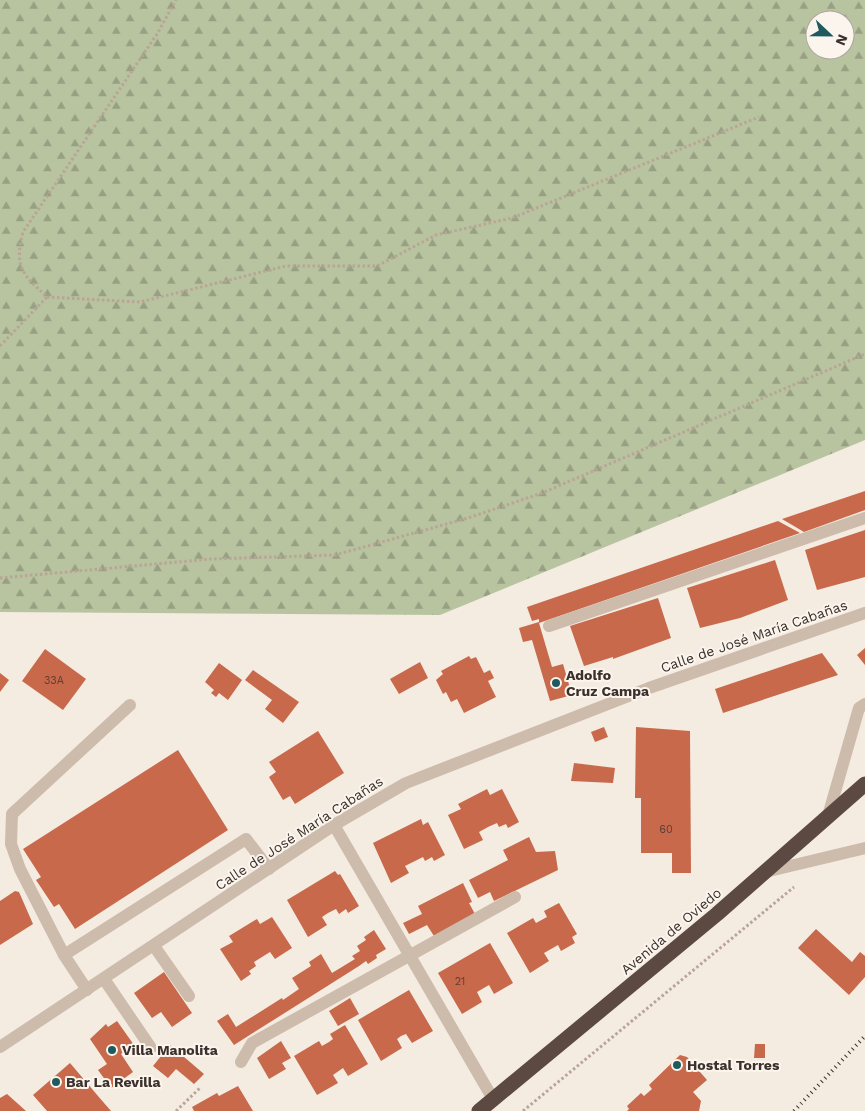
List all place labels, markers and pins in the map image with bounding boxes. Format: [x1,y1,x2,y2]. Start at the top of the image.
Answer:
place label: Adolfo Cruz Campa [566,667,650,699]
marker: Adolfo Cruz Campa [550,677,562,689]
place label: Villa Manolita [122,1042,219,1058]
marker: Villa Manolita [106,1044,118,1056]
place label: Hostal Torres [687,1057,780,1073]
marker: Hostal Torres [671,1059,683,1071]
place label: Bar La Revilla [66,1074,162,1090]
marker: Bar La Revilla [50,1076,62,1088]

